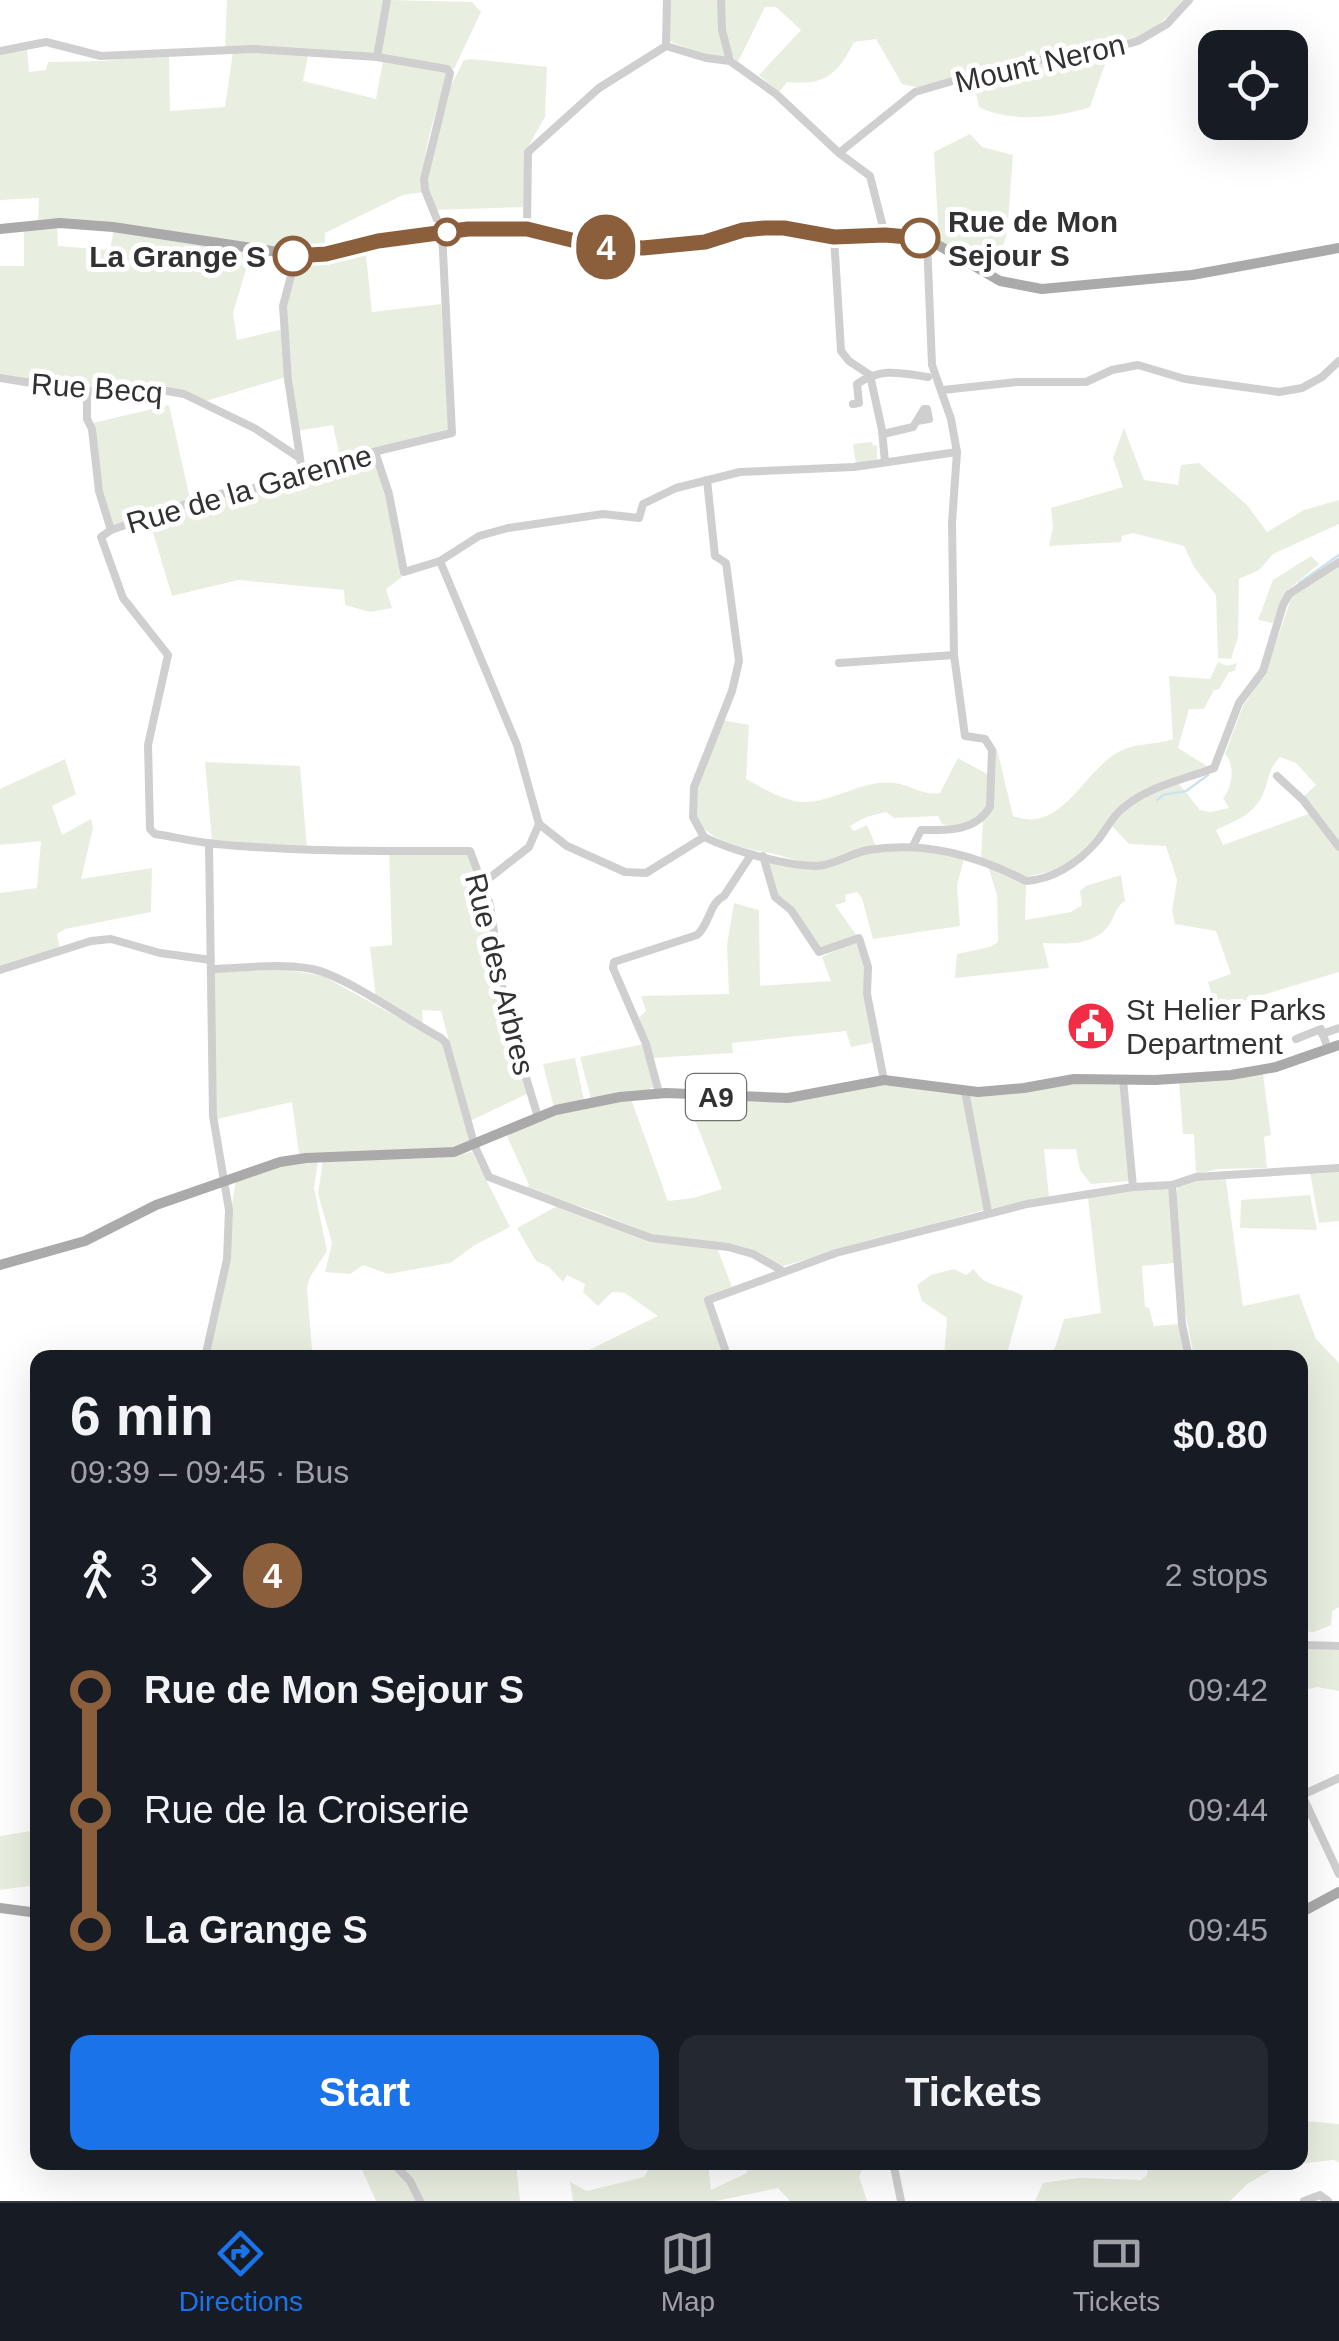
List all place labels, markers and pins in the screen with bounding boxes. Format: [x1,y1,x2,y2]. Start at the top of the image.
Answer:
place label: Rue de Mon Sejour S [948,205,1118,272]
unlabelled marker [434,219,460,245]
marker: Rue de Mon Sejour S [901,219,939,257]
marker: La Grange S [274,237,312,275]
place label: La Grange S [89,240,266,273]
place label: St Helier Parks Department [1126,993,1326,1060]
public building icon: St Helier Parks Department [1065,1000,1117,1052]

